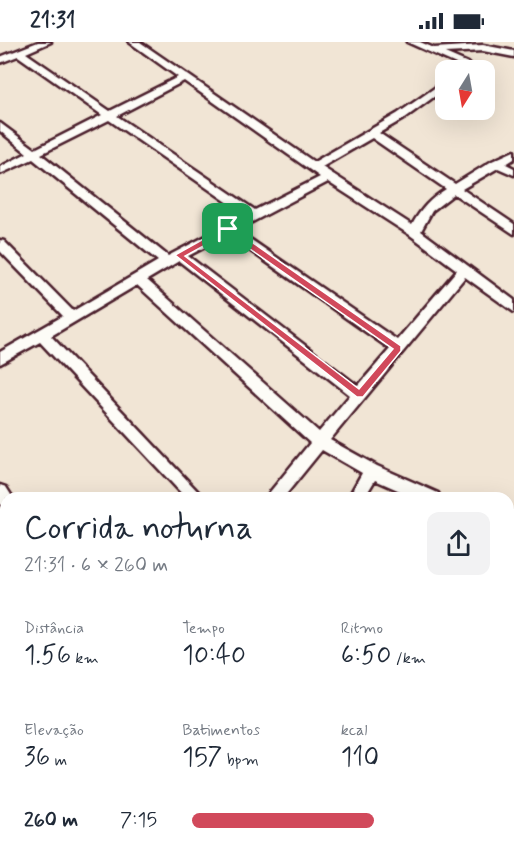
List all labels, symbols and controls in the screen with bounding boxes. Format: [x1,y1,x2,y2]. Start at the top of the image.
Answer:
text: 21:31 [30,7,76,35]
north arrow [435,60,495,120]
map controls [435,60,495,120]
pin [202,203,253,254]
icon: arrive [211,212,244,245]
text: Corrida noturna [24,507,253,551]
button: share [427,512,490,575]
text: 21:31 · 6 × 260 m [24,552,168,579]
text: Distância [24,618,84,639]
text: Tempo [182,618,225,639]
text: Ritmo [341,618,383,639]
text: 1.56 [24,639,71,673]
text: 10:40 [182,639,246,673]
text: 6:50 [341,639,391,673]
text: km [71,648,99,669]
text: /km [391,648,426,669]
text: Elevação [24,720,84,741]
text: Batimentos [182,720,260,741]
text: kcal [341,720,368,741]
text: 36 [24,741,50,775]
text: 157 [182,741,222,775]
text: 110 [341,741,379,775]
text: m [50,750,67,771]
text: bpm [222,750,259,771]
text: 260 m [24,807,78,834]
text: 7:15 [120,807,157,834]

